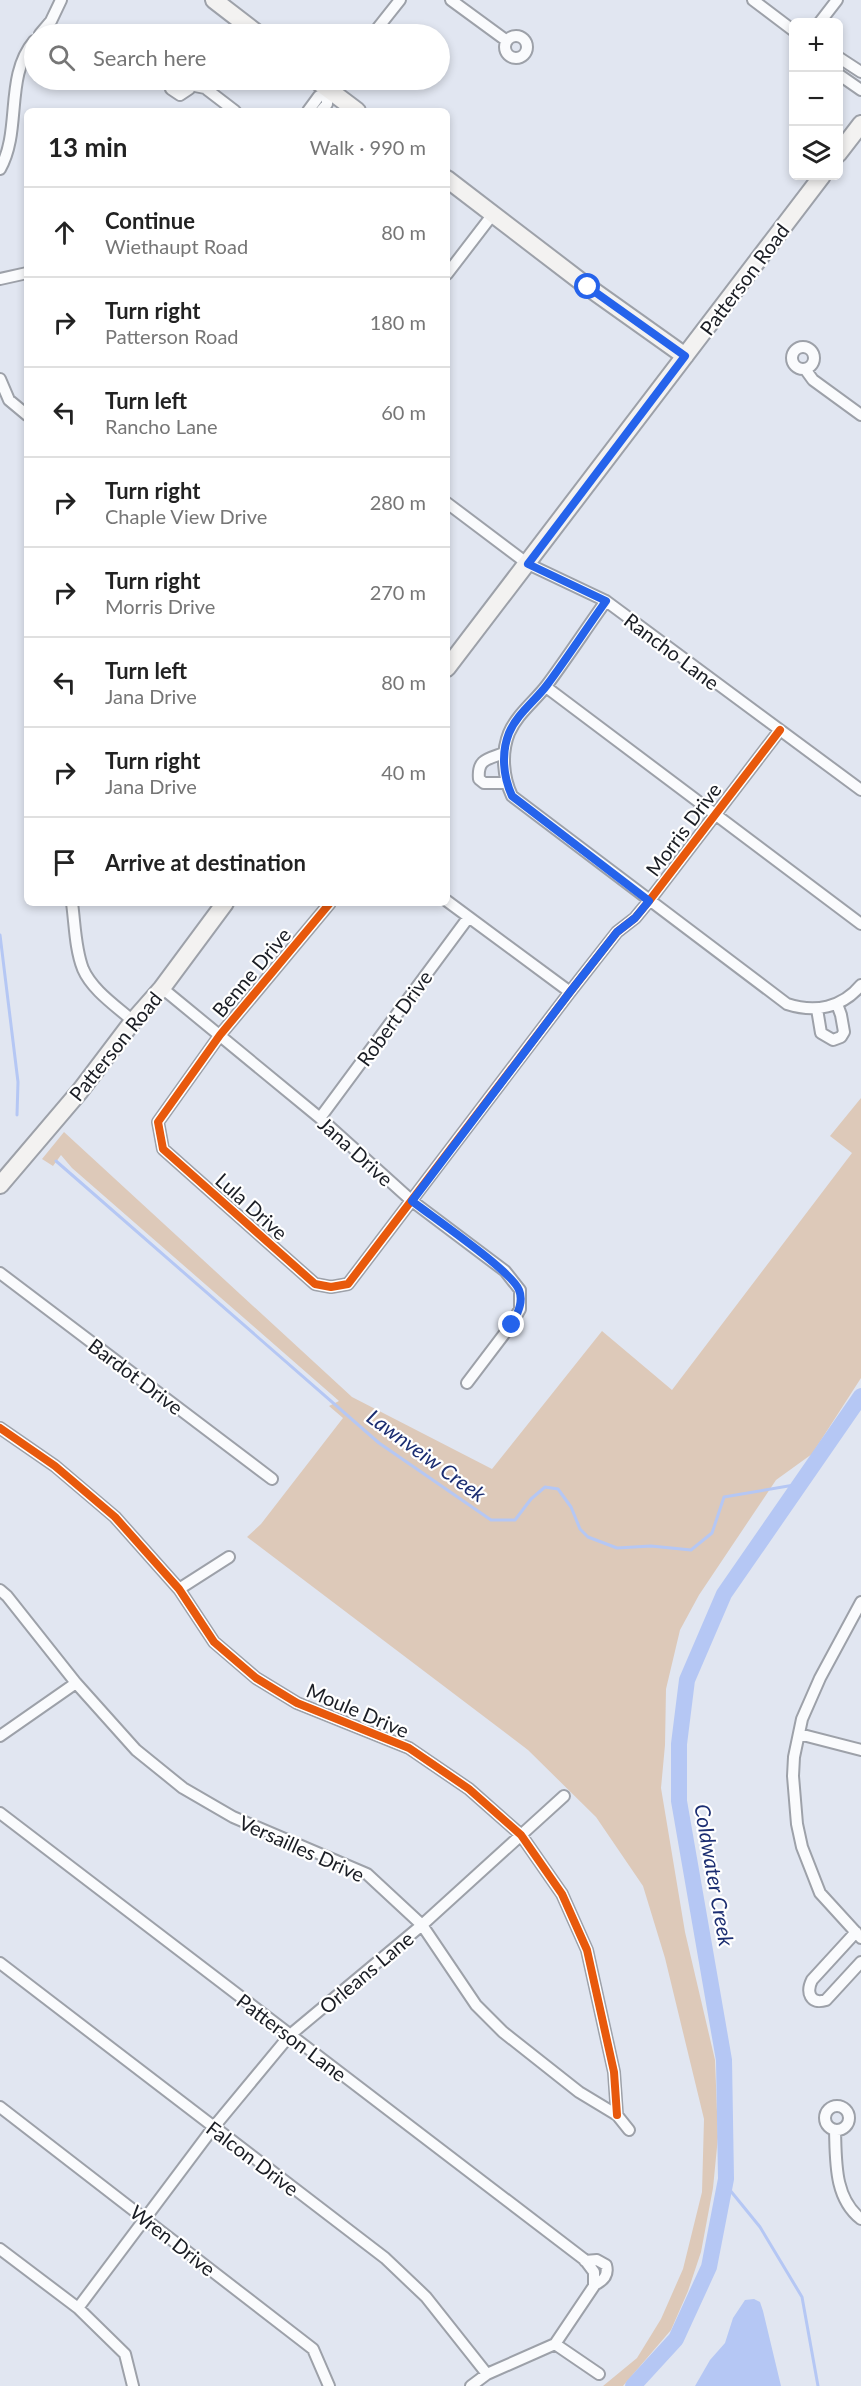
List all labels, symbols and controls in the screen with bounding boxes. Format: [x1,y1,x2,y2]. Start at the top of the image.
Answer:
map controls [789,18,843,180]
button: + [789,18,843,72]
search box [24,24,450,90]
icon: search [45,41,78,74]
text: Search here [93,44,206,71]
button: − [789,72,843,126]
button: layers [789,126,843,180]
text: 13 min [48,131,128,163]
text: Walk · 990 m [310,135,426,159]
text: Continue [105,207,195,234]
icon: ahead [48,216,81,249]
street label: Patterson Road [694,218,794,340]
text: 80 m [381,220,426,244]
text: Wiethaupt Road [105,234,248,258]
route start [574,273,600,299]
text: Turn right [105,297,200,324]
icon: right [48,306,81,339]
text: 180 m [370,310,426,334]
text: Patterson Road [105,324,239,348]
text: Turn left [105,387,187,414]
icon: left [48,396,81,429]
text: 60 m [381,400,426,424]
text: Rancho Lane [105,414,218,438]
text: Turn right [105,477,200,504]
icon: right [48,486,81,519]
text: 280 m [370,490,426,514]
text: Chaple View Drive [105,504,267,528]
text: Turn right [105,567,200,594]
icon: right [48,576,81,609]
text: 270 m [370,580,426,604]
text: Morris Drive [105,594,215,618]
street label: Rancho Lane [620,608,724,694]
text: Turn left [105,657,187,684]
icon: left [48,666,81,699]
text: 80 m [381,670,426,694]
text: Jana Drive [105,684,197,708]
text: Turn right [105,747,200,774]
icon: right [48,756,81,789]
text: 40 m [381,760,426,784]
text: Jana Drive [105,774,197,798]
street label: Morris Drive [640,778,726,880]
icon: arrive [48,846,81,879]
text: Arrive at destination [105,849,306,876]
street label: Benne Drive [207,923,295,1021]
street label: Robert Drive [351,966,437,1070]
street label: Patterson Road [64,987,166,1105]
street label: Jana Drive [314,1111,398,1191]
street label: Lula Drive [211,1168,293,1244]
route end [498,1311,524,1337]
street label: Bardot Drive [84,1333,188,1419]
water label: Lawnveiw Creek [363,1404,492,1507]
street label: Moule Drive [303,1678,413,1742]
water label: Coldwater Creek [690,1802,740,1949]
street label: Versailles Drive [236,1810,368,1886]
street label: Orleans Lane [314,1926,418,2018]
street label: Patterson Lane [232,1988,352,2086]
street label: Falcon Drive [202,2116,304,2200]
street label: Wren Drive [126,2199,220,2281]

